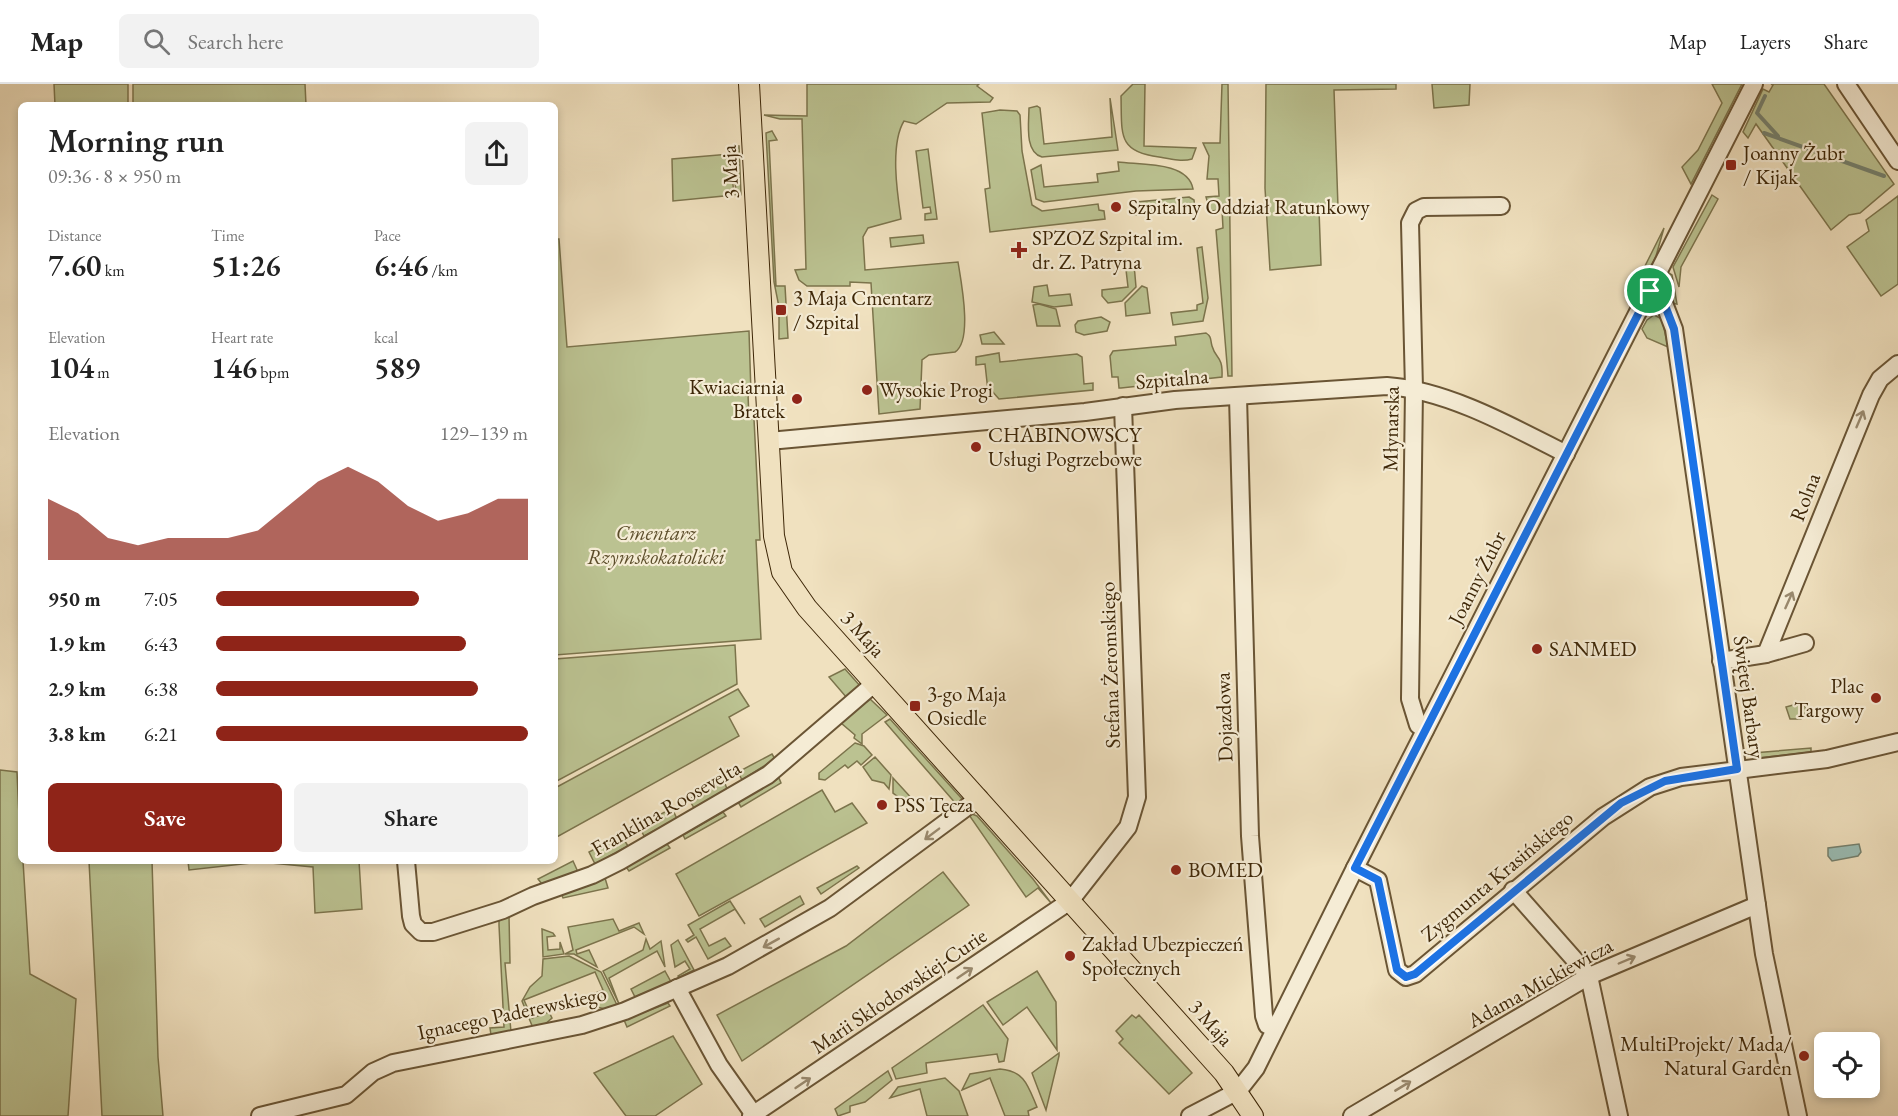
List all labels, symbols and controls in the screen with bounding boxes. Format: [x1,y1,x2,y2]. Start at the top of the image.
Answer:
search box [119,14,539,68]
text: Map [30,23,83,59]
icon: search [140,25,173,58]
text: Search here [188,27,283,56]
text: Map [1669,28,1707,55]
text: Layers [1740,28,1791,55]
text: Share [1824,28,1868,55]
text: Morning run [48,119,225,162]
button: share [465,122,528,185]
place label: Joanny Żubr / Kijak [1741,139,1845,190]
street label: 3 Maja [715,144,744,200]
marker: Joanny Żubr / Kijak [1724,158,1738,172]
text: 09:36 · 8 × 950 m [48,163,181,189]
place label: Szpitalny Oddział Ratunkowy [1128,193,1371,220]
marker: Szpitalny Oddział Ratunkowy [1109,200,1123,214]
place label: SPZOZ Szpital im. dr. Z. Patryna [1032,224,1183,275]
text: Distance [48,225,101,246]
text: Time [211,225,244,246]
text: Pace [374,225,401,246]
marker: SPZOZ Szpital im. dr. Z. Patryna [1010,241,1028,259]
text: 7.60 [48,246,101,285]
text: 51:26 [211,246,281,285]
text: 6:46 [374,246,428,285]
text: km [101,260,125,281]
text: /km [428,260,458,281]
pin [1624,265,1675,316]
icon: arrive [1633,274,1666,307]
place label: 3 Maja Cmentarz / Szpital [793,284,932,335]
marker: 3 Maja Cmentarz / Szpital [774,303,788,317]
text: Elevation [48,327,106,348]
text: Heart rate [211,327,273,348]
text: kcal [374,327,398,348]
text: 104 [48,348,94,387]
text: 146 [211,348,257,387]
text: 589 [374,348,420,387]
text: m [94,362,110,383]
text: bpm [257,362,289,383]
street label: Szpitalna [1134,362,1210,395]
place label: Kwiaciarnia Bratek [689,373,786,424]
place label: Wysokie Progi [879,376,993,403]
marker: Wysokie Progi [860,383,874,397]
street label: Młynarska [1376,385,1405,472]
marker: Kwiaciarnia Bratek [790,392,804,406]
one-way arrow [1855,410,1866,429]
text: Elevation [48,420,120,446]
text: 129–139 m [440,420,528,446]
place label: CHABINOWSCY Usługi Pogrzebowe [988,421,1143,472]
marker: CHABINOWSCY Usługi Pogrzebowe [969,440,983,454]
street label: Rolna [1783,468,1826,525]
park label: Cmentarz Rzymskokatolicki [587,519,726,570]
street label: Joanny Żubr [1441,526,1512,631]
street label: Stefana Żeromskiego [1093,581,1126,749]
text: 950 m [48,586,101,612]
text: 7:05 [144,586,178,612]
one-way arrow [1783,592,1795,610]
street label: 3 Maja [835,605,892,663]
text: 1.9 km [48,631,106,657]
text: 6:43 [144,631,178,657]
street label: Świętej Barbary [1728,634,1772,761]
place label: SANMED [1549,635,1637,662]
marker: SANMED [1530,642,1544,656]
street label: Dojazdowa [1208,671,1239,762]
place label: Plac Targowy [1794,672,1865,723]
text: 2.9 km [48,676,106,702]
text: 6:38 [144,676,178,702]
place label: 3-go Maja Osiedle [927,680,1007,731]
marker: Plac Targowy [1869,691,1883,705]
marker: 3-go Maja Osiedle [908,699,922,713]
text: 3.8 km [48,721,106,747]
text: 6:21 [144,721,178,747]
street label: Franklina Roosevelta [586,753,746,861]
button: Save [48,783,282,852]
button: Share [294,783,528,852]
place label: PSS Tęcza [894,791,974,818]
marker: PSS Tęcza [875,798,889,812]
street label: Zygmunta Krasińskiego [1415,804,1578,947]
one-way arrow [924,827,940,840]
place label: BOMED [1188,856,1263,883]
marker: BOMED [1169,863,1183,877]
street label: Marii Skłodowskiej-Curie [806,922,992,1059]
place label: Zakład Ubezpieczeń Społecznych [1082,930,1244,981]
street label: Adama Mickiewicza [1461,931,1618,1034]
one-way arrow [763,938,780,950]
marker: Zakład Ubezpieczeń Społecznych [1063,949,1077,963]
one-way arrow [1618,954,1636,965]
one-way arrow [956,967,972,979]
street label: Ignacego Paderewskiego [415,979,609,1046]
street label: 3 Maja [1183,994,1240,1052]
place label: MultiProjekt/ Mada/ Natural Garden [1620,1030,1792,1081]
map controls [1814,1032,1880,1098]
button: locate [1814,1032,1880,1098]
marker: MultiProjekt/ Mada/ Natural Garden [1797,1049,1811,1063]
one-way arrow [794,1076,811,1088]
one-way arrow [1394,1080,1411,1092]

